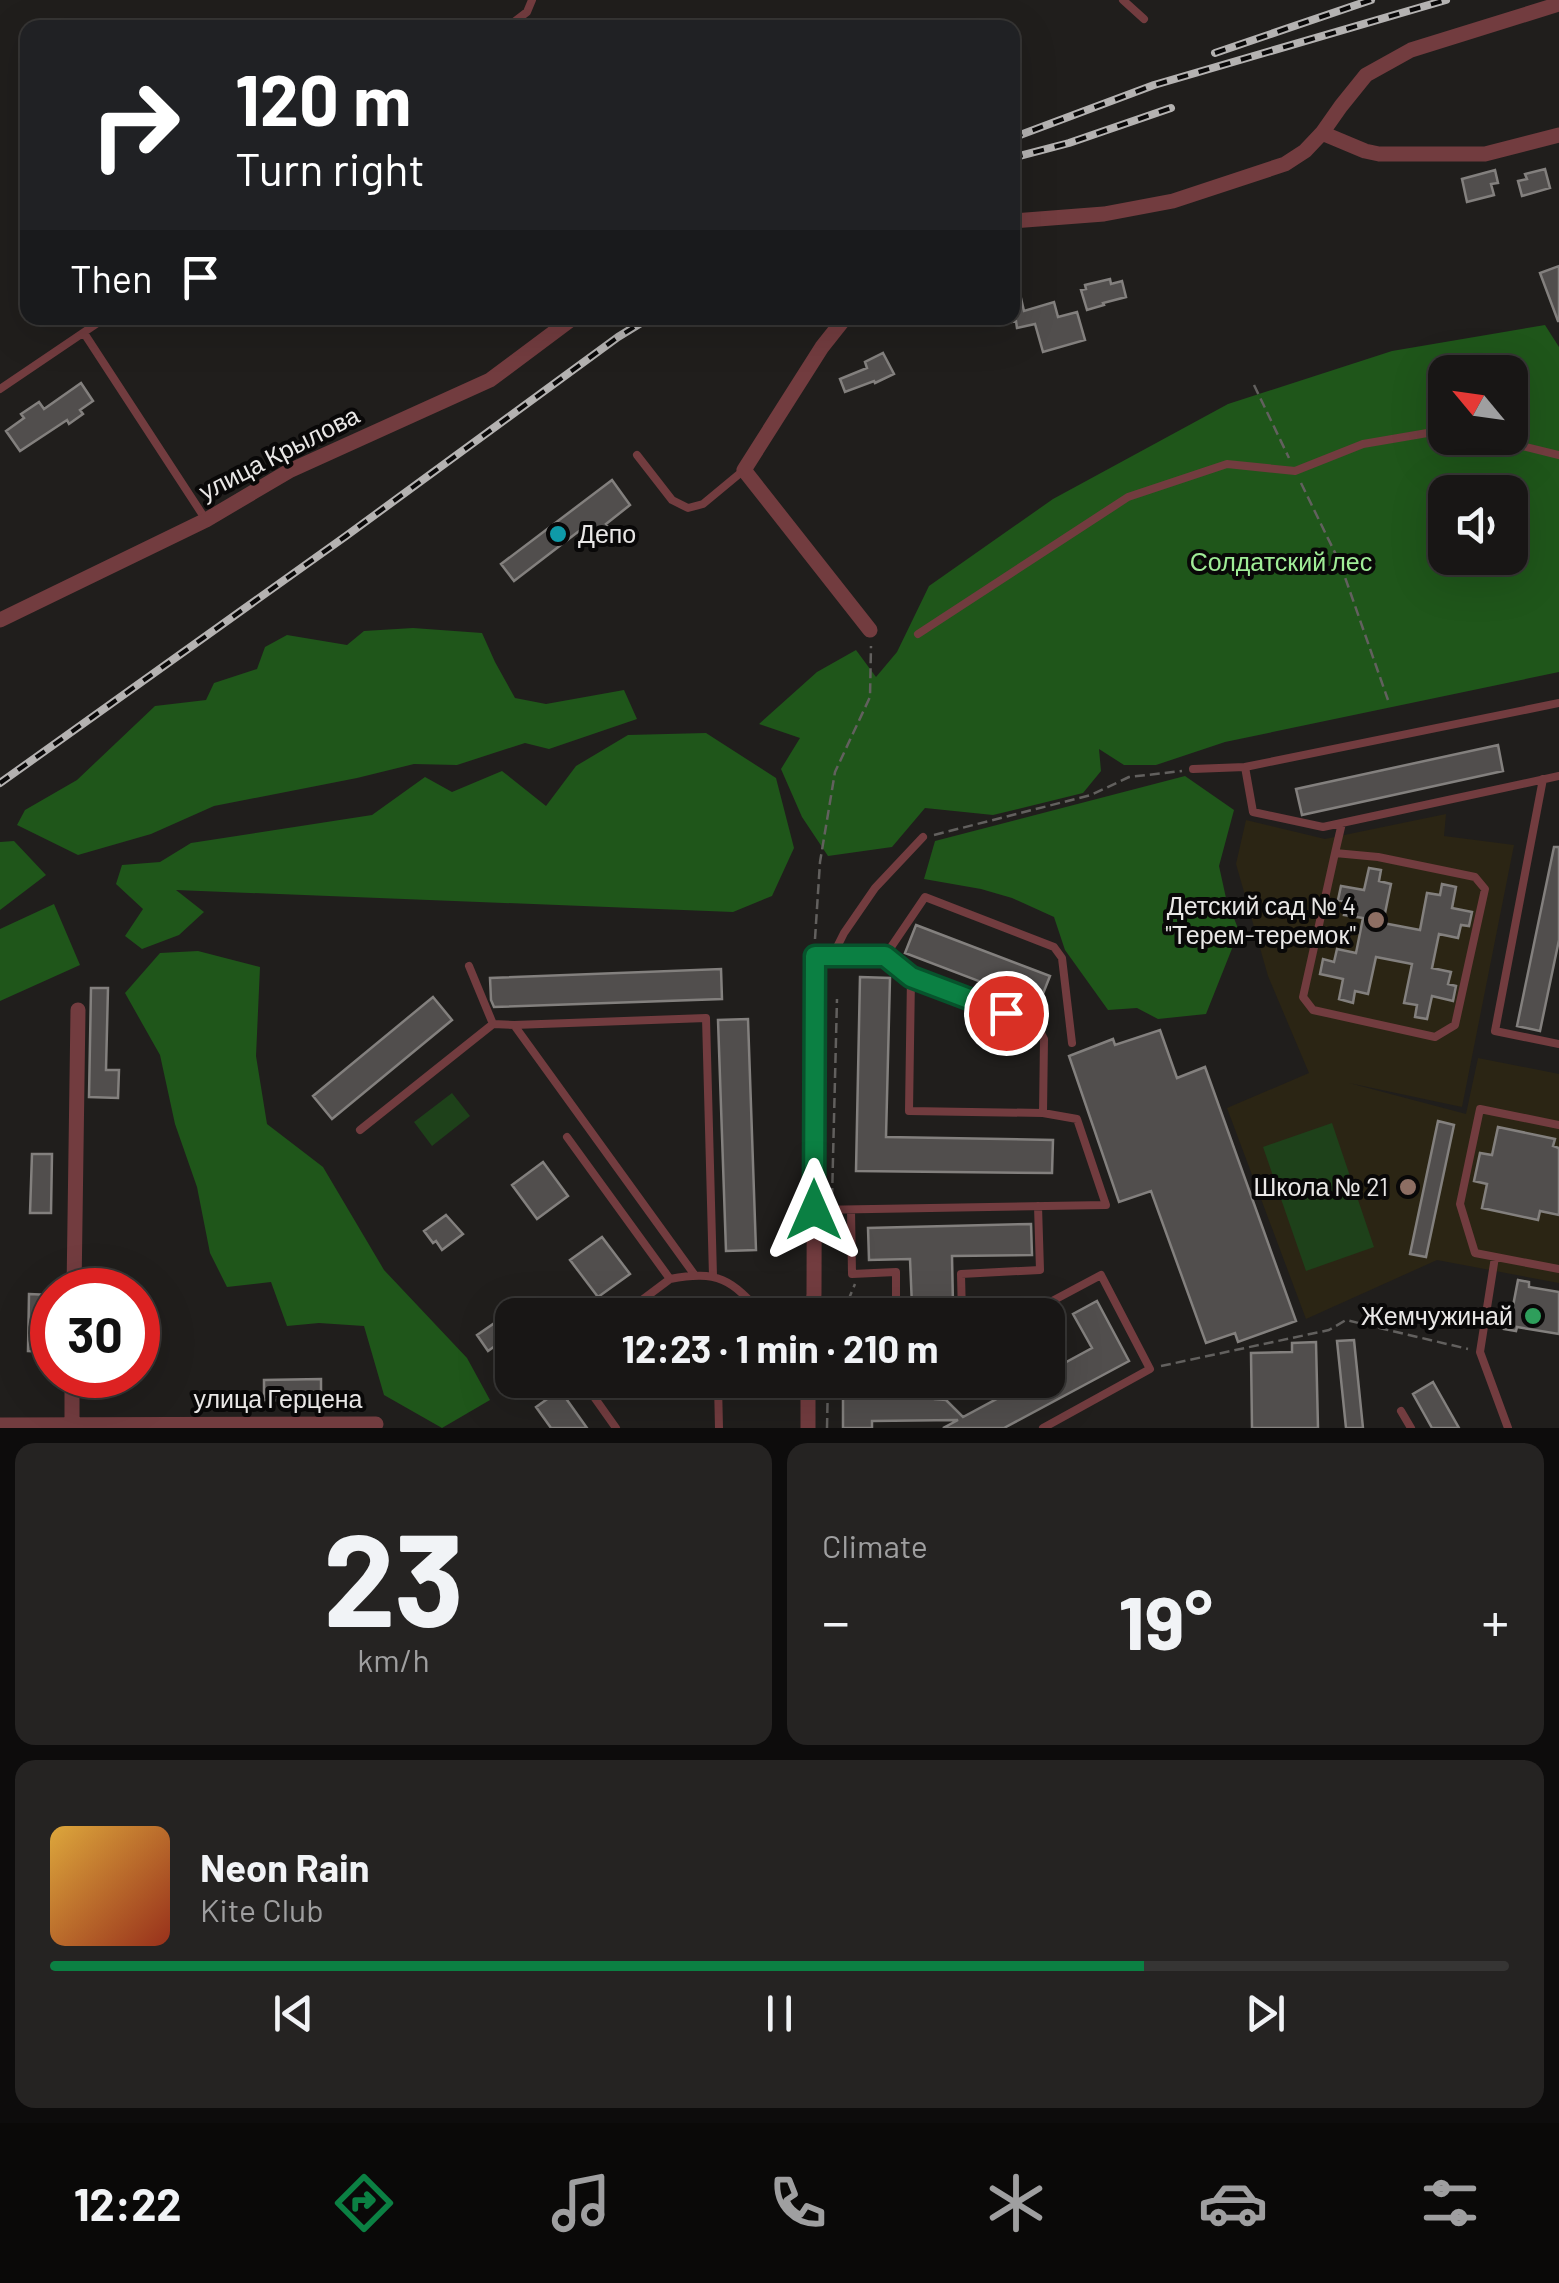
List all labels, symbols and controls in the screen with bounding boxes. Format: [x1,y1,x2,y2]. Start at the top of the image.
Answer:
text: 120 m [235,56,411,140]
icon: right [70,60,200,190]
text: Turn right [235,141,425,195]
icon: arrive [173,250,228,305]
text: Then [70,255,153,301]
north arrow [1428,355,1528,455]
map controls [1428,355,1528,575]
street label: улица Крылова [193,399,364,505]
button: sound [1428,475,1528,575]
place label: Депо [578,518,636,548]
marker: Депо [547,523,569,545]
park label: Солдатский лес [1190,546,1372,576]
place label: Детский сад № 4 "Терем-теремок" [1165,890,1356,949]
marker: Детский сад № 4 "Терем-теремок" [1365,909,1387,931]
pin [964,971,1049,1056]
icon: arrive [979,986,1034,1041]
position arrow [762,1158,866,1262]
place label: Школа № 21 [1253,1171,1388,1201]
marker: Школа № 21 [1397,1176,1419,1198]
speed limit sign: 30 [30,1268,160,1398]
place label: Жемчужинай [1361,1300,1513,1330]
marker: Жемчужинай [1522,1305,1544,1327]
text: 12:23 · 1 min · 210 m [622,1325,938,1371]
street label: улица Герцена [193,1383,363,1413]
text: 23 [323,1497,464,1653]
text: Climate [822,1526,928,1564]
text: 19° [1118,1575,1213,1665]
text: − [822,1587,850,1653]
text: + [1481,1587,1509,1653]
text: km/h [357,1640,430,1678]
text: Neon Rain [200,1844,369,1890]
text: Kite Club [200,1890,324,1928]
icon: previous [266,1986,321,2041]
icon: pause [752,1986,807,2041]
icon: next [1238,1986,1293,2041]
icon: directions [329,2168,399,2238]
icon: music [546,2168,616,2238]
icon: phone [763,2168,833,2238]
icon: climate [981,2168,1051,2238]
icon: car [1198,2168,1268,2238]
icon: filters [1415,2168,1485,2238]
text: 12:22 [74,2176,182,2230]

